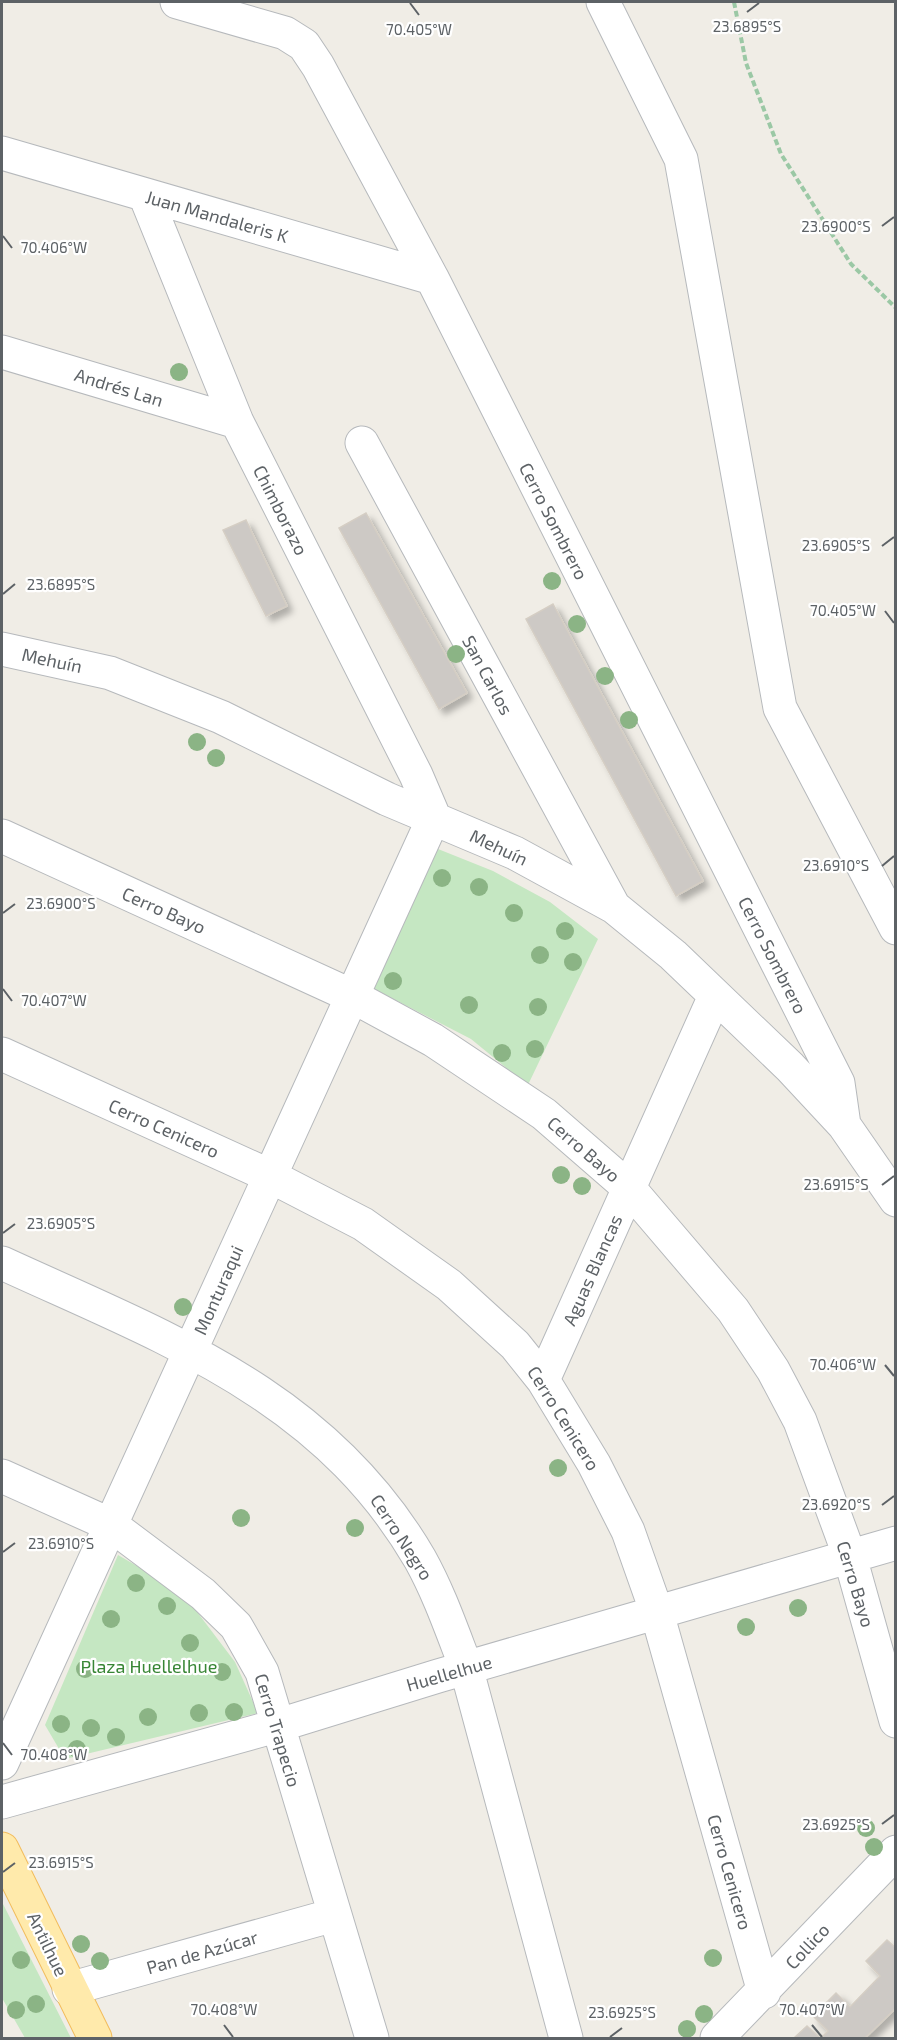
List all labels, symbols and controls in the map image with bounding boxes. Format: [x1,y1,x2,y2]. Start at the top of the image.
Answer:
text: 23.6895°S [713,17,781,35]
text: 70.405°W [386,20,452,38]
street label: Juan Mandaleris K [143,185,291,247]
text: 23.6900°S [801,217,871,235]
text: 70.406°W [21,238,87,256]
street label: Andrés Lan [72,363,166,411]
street label: Cerro Sombrero [515,459,593,583]
street label: Chimborazo [249,461,313,559]
text: 23.6905°S [802,536,870,554]
text: 23.6895°S [27,575,95,593]
text: 70.405°W [810,601,876,619]
street label: San Carlos [458,632,518,718]
street label: Mehuín [20,643,84,677]
street label: Mehuín [467,824,531,870]
text: 23.6910°S [803,856,869,874]
street label: Cerro Bayo [119,882,209,938]
street label: Cerro Sombrero [734,893,812,1017]
text: 23.6900°S [26,894,96,912]
text: 70.407°W [21,991,87,1009]
street label: Cerro Cenicero [105,1094,223,1162]
street label: Cerro Bayo [543,1111,625,1187]
text: 23.6915°S [803,1175,869,1193]
street label: Aguas Blancas [558,1211,626,1329]
text: 23.6905°S [27,1214,95,1232]
street label: Monturaqui [188,1242,248,1338]
text: 70.406°W [810,1355,876,1373]
street label: Cerro Cenicero [523,1362,605,1474]
street label: Cerro Negro [366,1490,438,1584]
text: 23.6920°S [802,1495,870,1513]
text: 23.6910°S [28,1534,94,1552]
street label: Cerro Bayo [832,1538,880,1630]
street label: Huellelhue [404,1650,494,1696]
park label: Plaza Huellelhue [81,1655,217,1677]
street label: Cerro Trapecio [250,1671,306,1789]
text: 70.408°W [20,1745,88,1763]
street label: Cerro Cenicero [703,1812,757,1932]
text: 23.6925°S [802,1815,870,1833]
text: 23.6915°S [28,1853,94,1871]
street label: Antilhue [23,1908,73,1980]
street label: Collico [780,1919,834,1973]
street label: Pan de Azúcar [144,1926,260,1978]
text: 70.408°W [190,2000,258,2018]
text: 70.407°W [779,2000,845,2018]
text: 23.6925°S [588,2003,656,2021]

